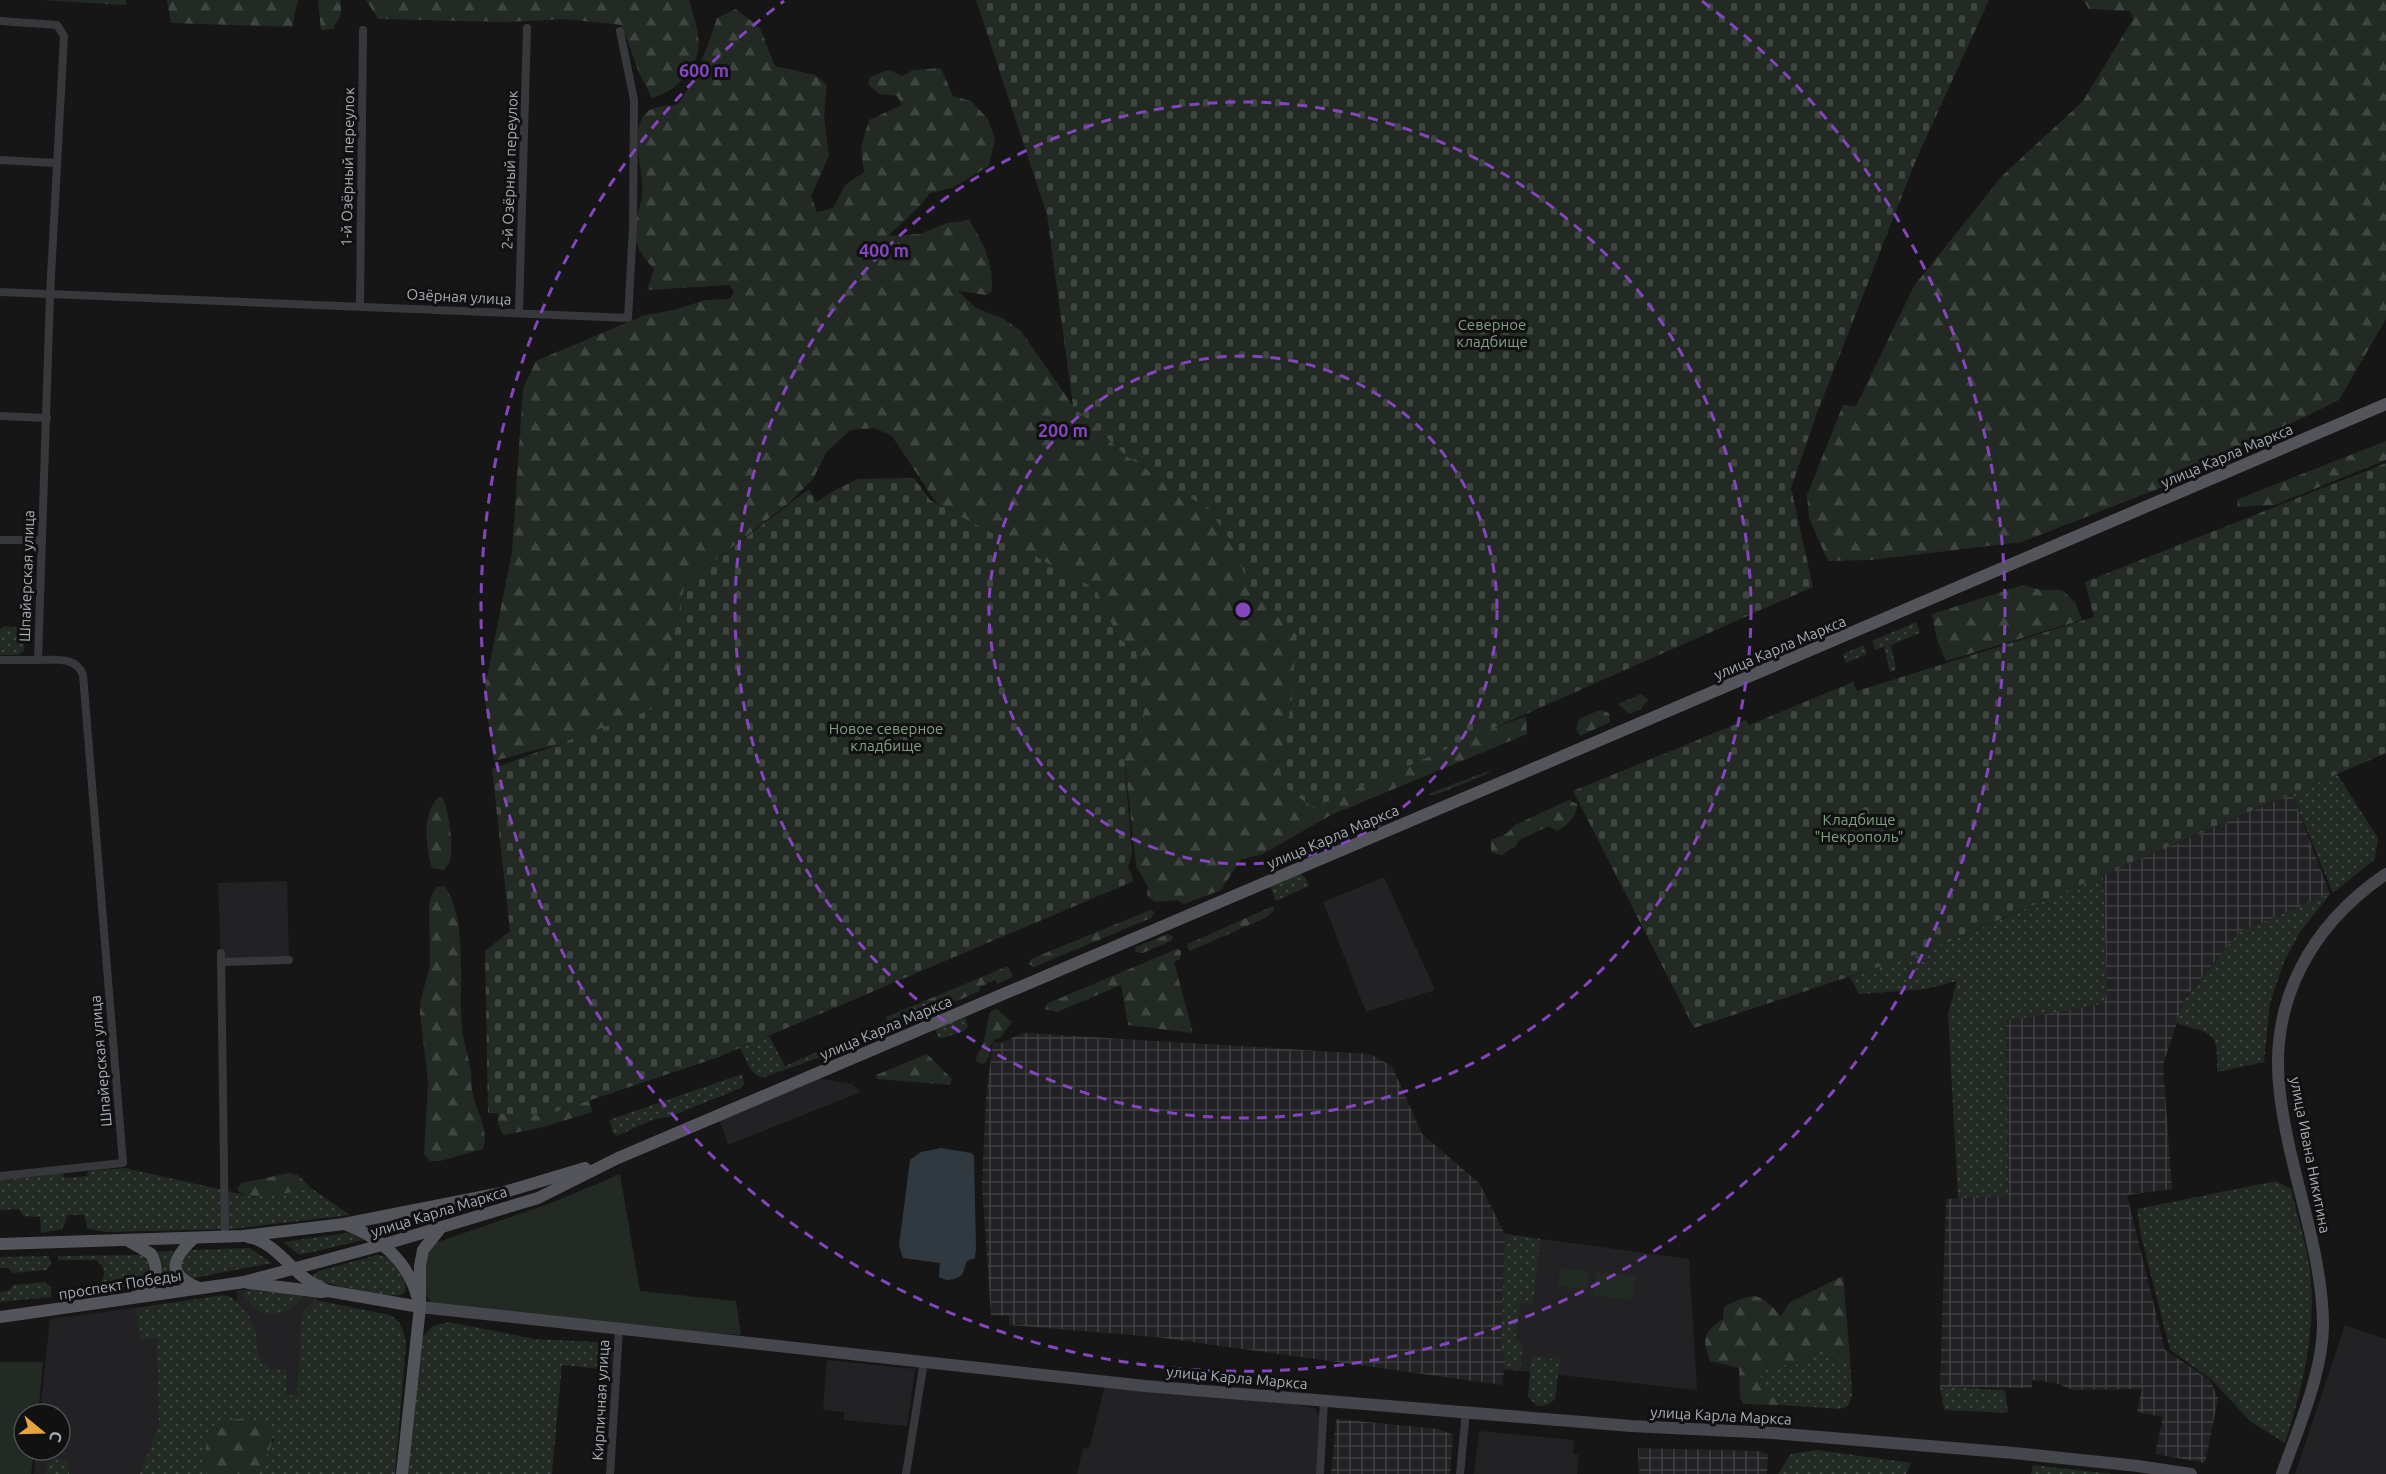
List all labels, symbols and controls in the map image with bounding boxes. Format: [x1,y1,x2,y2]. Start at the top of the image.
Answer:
text: 600 m [679,60,729,80]
street label: 1-й Озёрный переулок [338,87,357,247]
street label: 2-й Озёрный переулок [498,90,521,250]
text: 400 m [859,240,909,260]
street label: Озёрная улица [406,285,512,308]
park label: Северное кладбище [1456,316,1528,350]
text: 200 m [1038,420,1088,440]
street label: улица Карла Маркса [2158,420,2295,491]
street label: Шпайерская улица [16,510,37,642]
centre of rings [1233,600,1253,620]
street label: улица Карла Маркса [1711,612,1848,683]
park label: Новое северное кладбище [829,720,943,754]
street label: улица Карла Маркса [1264,801,1401,872]
park label: Кладбище "Некрополь" [1815,811,1903,845]
street label: улица Карла Маркса [817,992,954,1063]
street label: Шпайерская улица [86,995,115,1127]
street label: улица Ивана Никитина [2287,1075,2334,1235]
street label: улица Карла Маркса [369,1183,509,1240]
street label: проспект Победы [57,1266,182,1303]
street label: Кирпичная улица [589,1339,612,1461]
street label: улица Карла Маркса [1166,1363,1308,1392]
north arrow [12,1402,72,1462]
street label: улица Карла Маркса [1650,1403,1792,1428]
text: С [46,1429,66,1445]

